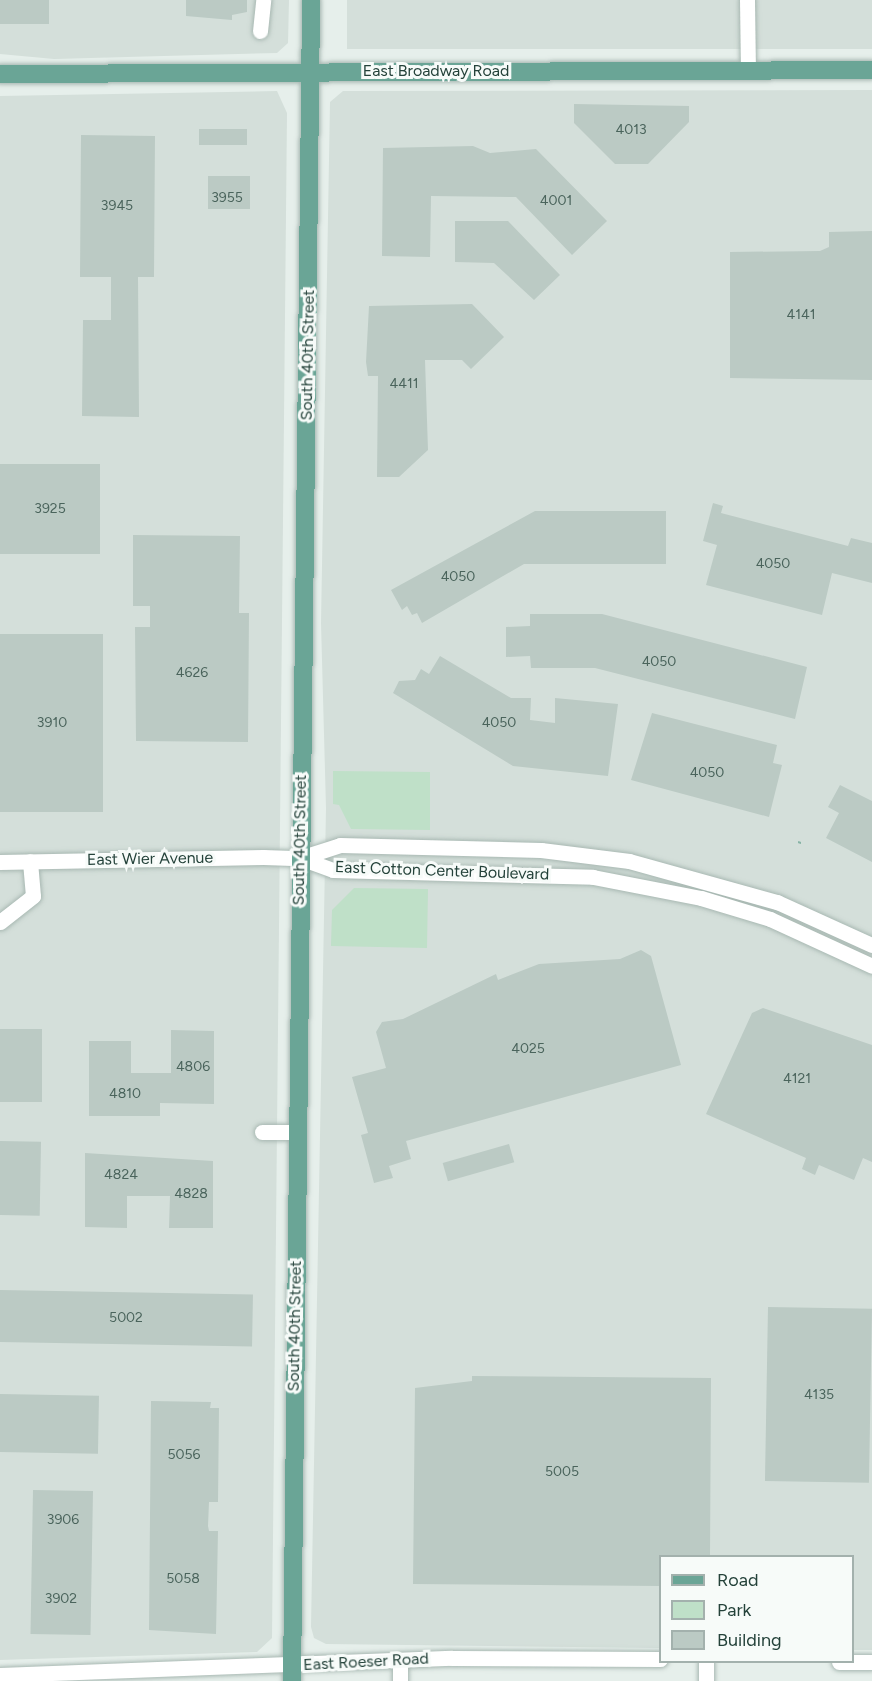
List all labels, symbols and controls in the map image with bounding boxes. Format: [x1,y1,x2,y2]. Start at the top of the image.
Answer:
street label: East Broadway Road [363,61,509,81]
house number: 4013 [615,122,647,138]
house number: 3955 [211,190,243,206]
house number: 4001 [540,193,572,209]
house number: 3945 [101,198,133,214]
street label: South 40th Street [297,289,319,421]
house number: 4141 [787,307,815,323]
house number: 4411 [390,376,418,392]
house number: 3925 [34,501,66,517]
house number: 4050 [756,556,790,572]
house number: 4050 [441,569,475,585]
house number: 4050 [642,654,676,670]
house number: 4626 [176,665,208,681]
house number: 3910 [37,715,67,731]
house number: 4050 [482,715,516,731]
house number: 4050 [690,765,724,781]
street label: South 40th Street [289,774,311,906]
street label: East Wier Avenue [87,848,213,870]
street label: East Cotton Center Boulevard [334,858,550,884]
house number: 4025 [511,1041,545,1057]
house number: 4806 [176,1059,210,1075]
house number: 4121 [783,1071,811,1087]
house number: 4810 [109,1086,141,1102]
house number: 4824 [104,1167,138,1183]
house number: 4828 [174,1186,208,1202]
street label: South 40th Street [284,1260,306,1392]
house number: 5002 [109,1310,143,1326]
house number: 4135 [804,1387,834,1403]
house number: 5056 [168,1447,200,1463]
house number: 5005 [545,1464,579,1480]
house number: 3906 [47,1512,79,1528]
legend [659,1555,854,1663]
text: Road [717,1569,758,1591]
house number: 5058 [166,1571,200,1587]
house number: 3902 [45,1591,77,1607]
text: Park [717,1599,751,1621]
text: Building [717,1629,782,1651]
street label: East Roeser Road [303,1649,429,1675]

